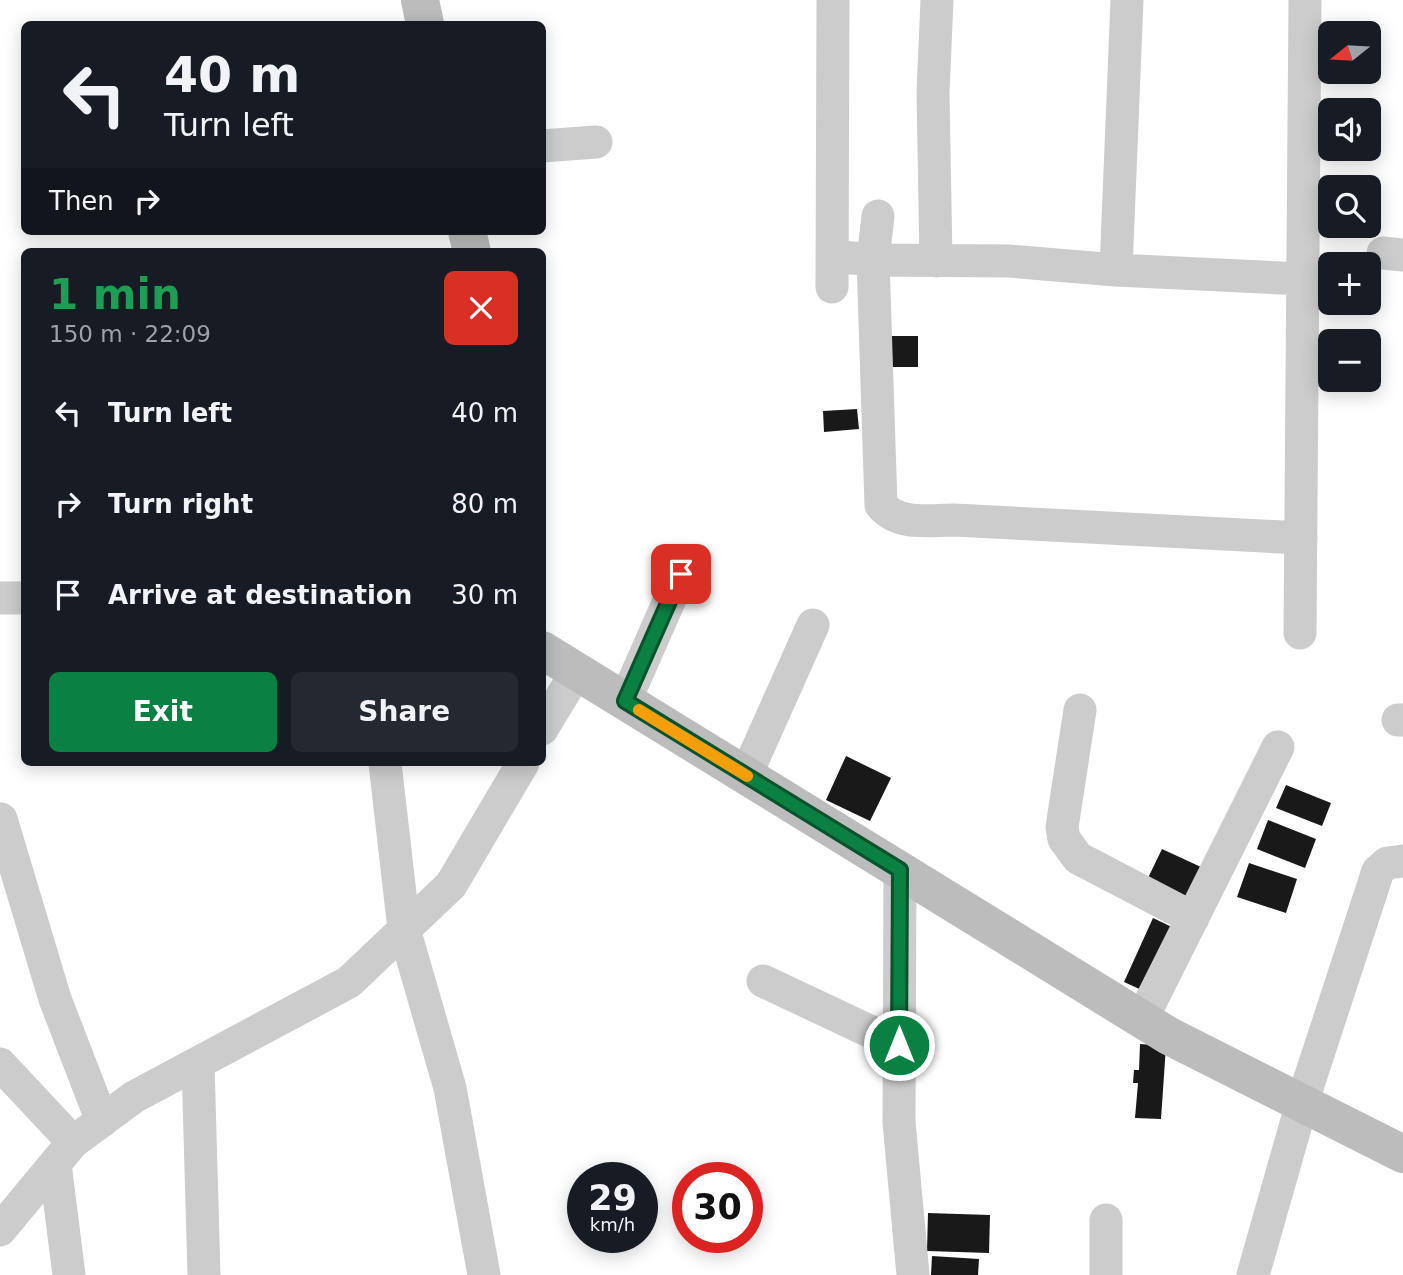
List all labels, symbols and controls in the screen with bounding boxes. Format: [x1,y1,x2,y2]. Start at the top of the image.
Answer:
north arrow [1318,21,1381,84]
map controls [1318,21,1381,392]
text: 40 m [164,47,300,104]
icon: left [49,49,140,140]
button: sound [1318,98,1381,161]
text: Turn left [164,106,294,144]
button: search [1318,175,1381,238]
icon: right [128,182,166,220]
text: Then [49,186,114,216]
button: + [1318,252,1381,315]
text: 1 min [49,270,181,319]
button: close [444,271,518,345]
text: 150 m · 22:09 [49,321,211,347]
button: − [1318,329,1381,392]
icon: left [49,394,87,432]
text: Turn left [108,398,232,428]
text: 40 m [451,398,518,428]
icon: right [49,485,87,523]
text: Turn right [108,489,253,519]
text: 80 m [451,489,518,519]
pin [651,544,711,604]
icon: arrive [662,555,700,593]
icon: arrive [49,576,87,614]
text: Arrive at destination [108,580,412,610]
text: 30 m [451,580,518,610]
button: Exit [49,672,277,752]
button: Share [291,672,518,752]
position arrow [862,1008,936,1082]
speed limit sign: 30 [672,1162,763,1253]
text: 29 [588,1178,637,1218]
text: km/h [590,1214,635,1235]

